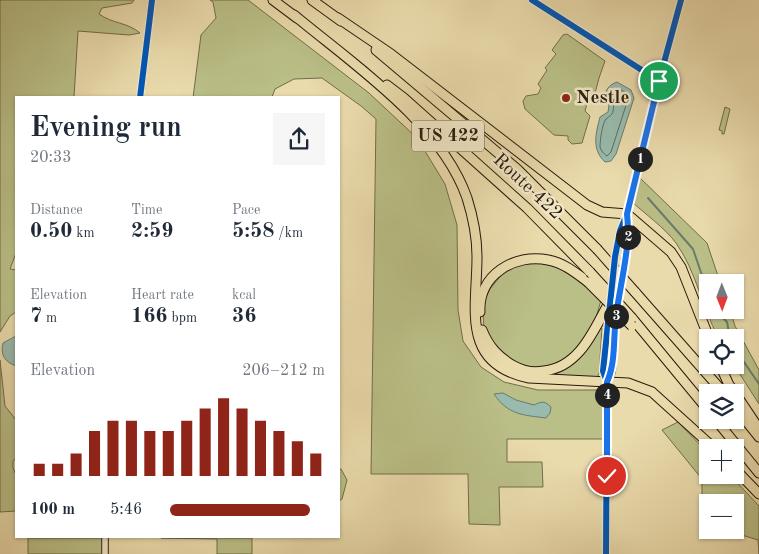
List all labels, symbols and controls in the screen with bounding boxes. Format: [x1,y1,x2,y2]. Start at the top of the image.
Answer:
pin [638,60,680,102]
icon: arrive [645,67,673,95]
place label: Nestle [576,89,629,108]
marker: Nestle [560,92,572,104]
button: share [273,113,325,165]
text: Evening run [30,115,182,143]
road number: US 422 [412,120,484,152]
pin: 1 [628,146,652,172]
text: 20:33 [30,150,72,166]
street label: Route 422 [489,150,565,224]
text: 1 [636,152,645,166]
text: Distance [30,203,83,217]
text: Time [131,203,162,217]
text: Pace [232,203,260,217]
text: 0.50 [30,221,72,242]
text: 2:59 [131,221,173,242]
text: 5:58 [232,221,274,242]
pin: 2 [616,224,640,250]
text: km [72,226,95,240]
text: /km [274,226,303,240]
text: 2 [624,230,633,244]
north arrow [699,274,744,319]
map controls [699,274,744,539]
text: Elevation [30,288,87,302]
text: Heart rate [131,288,194,302]
text: kcal [232,288,256,302]
pin: 3 [604,304,628,328]
text: 7 [30,306,42,327]
text: 166 [131,306,168,327]
text: 36 [232,306,256,327]
text: 3 [612,309,621,323]
text: m [42,311,57,325]
text: bpm [168,311,197,325]
button: locate [699,329,744,374]
text: Elevation [30,363,95,379]
text: 206–212 m [242,363,325,379]
pin: 4 [594,382,620,408]
button: layers [699,384,744,429]
text: 4 [603,388,612,402]
button: + [699,439,744,484]
pin [586,455,628,497]
icon: check [593,462,621,490]
button: − [699,494,744,539]
text: 100 m [30,502,75,518]
text: 5:46 [110,502,142,518]

